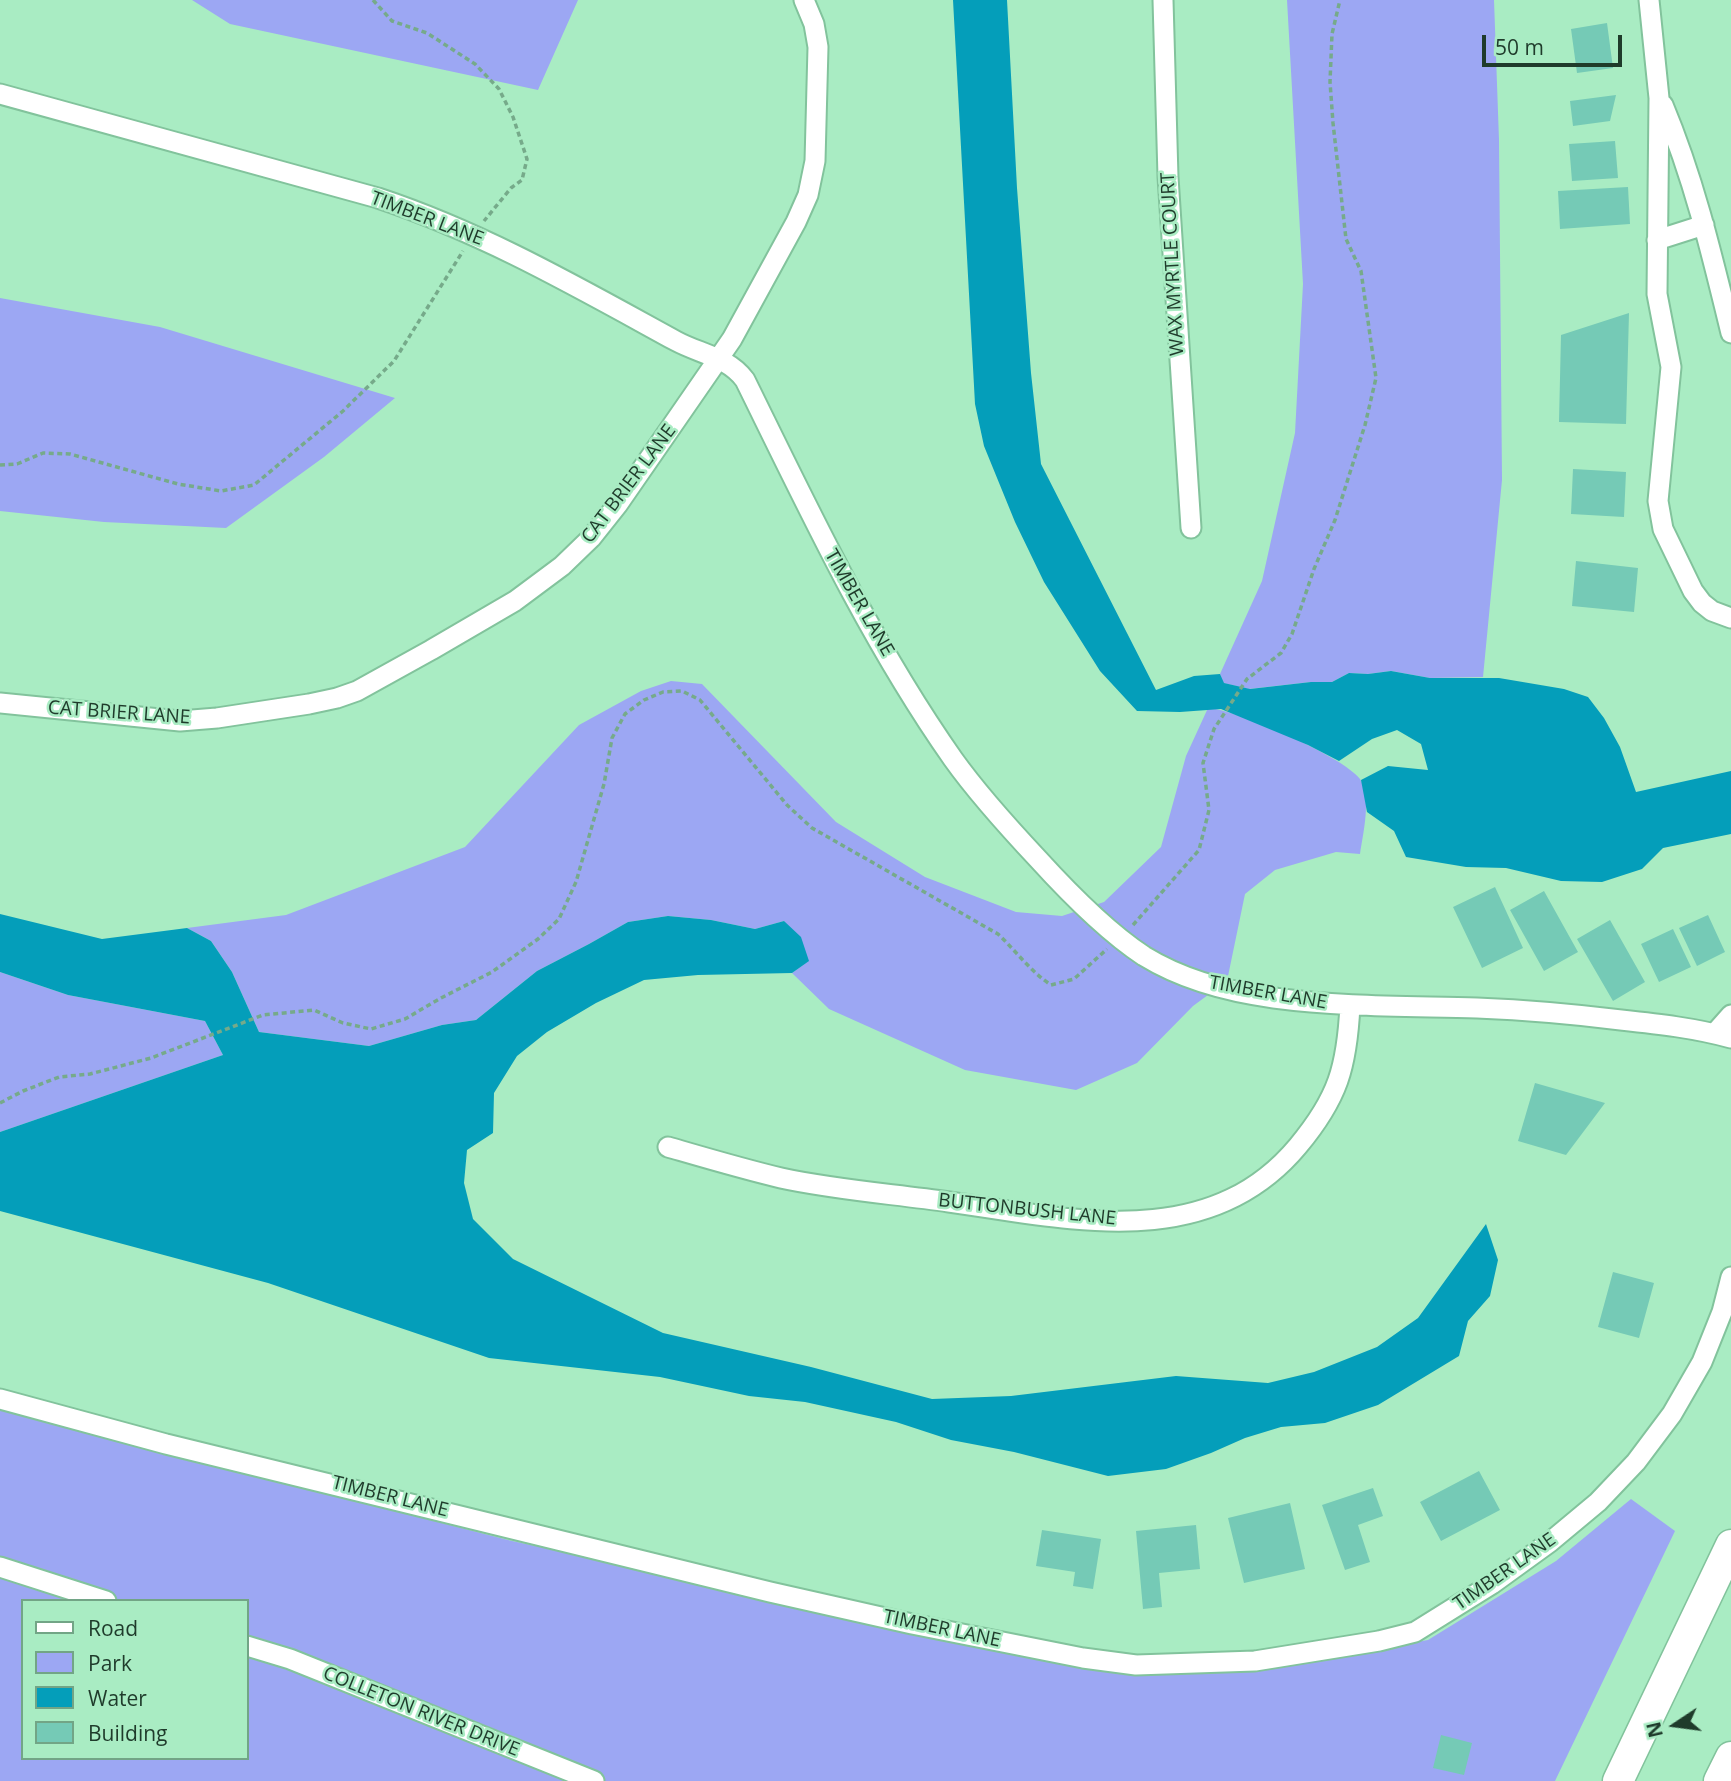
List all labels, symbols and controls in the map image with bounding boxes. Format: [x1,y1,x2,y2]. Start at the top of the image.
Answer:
scale bar [1486,21,1626,65]
text: 50 m [1495,33,1544,61]
street label: WAX MYRTLE COURT [1157,172,1189,356]
street label: TIMBER LANE [367,187,487,251]
street label: CAT BRIER LANE [577,420,681,548]
street label: TIMBER LANE [819,546,899,660]
street label: CAT BRIER LANE [47,697,191,729]
street label: TIMBER LANE [1207,971,1329,1015]
street label: BUTTONBUSH LANE [937,1189,1117,1231]
street label: TIMBER LANE [329,1472,451,1522]
street label: TIMBER LANE [1450,1528,1560,1616]
legend [21,1599,248,1760]
street label: TIMBER LANE [881,1605,1003,1653]
text: Road [88,1614,138,1642]
text: Park [88,1649,132,1677]
street label: COLLETON RIVER DRIVE [319,1662,523,1762]
text: Water [88,1684,147,1712]
north arrow [1640,1690,1710,1760]
text: Building [88,1719,167,1747]
text: N [1640,1719,1669,1740]

